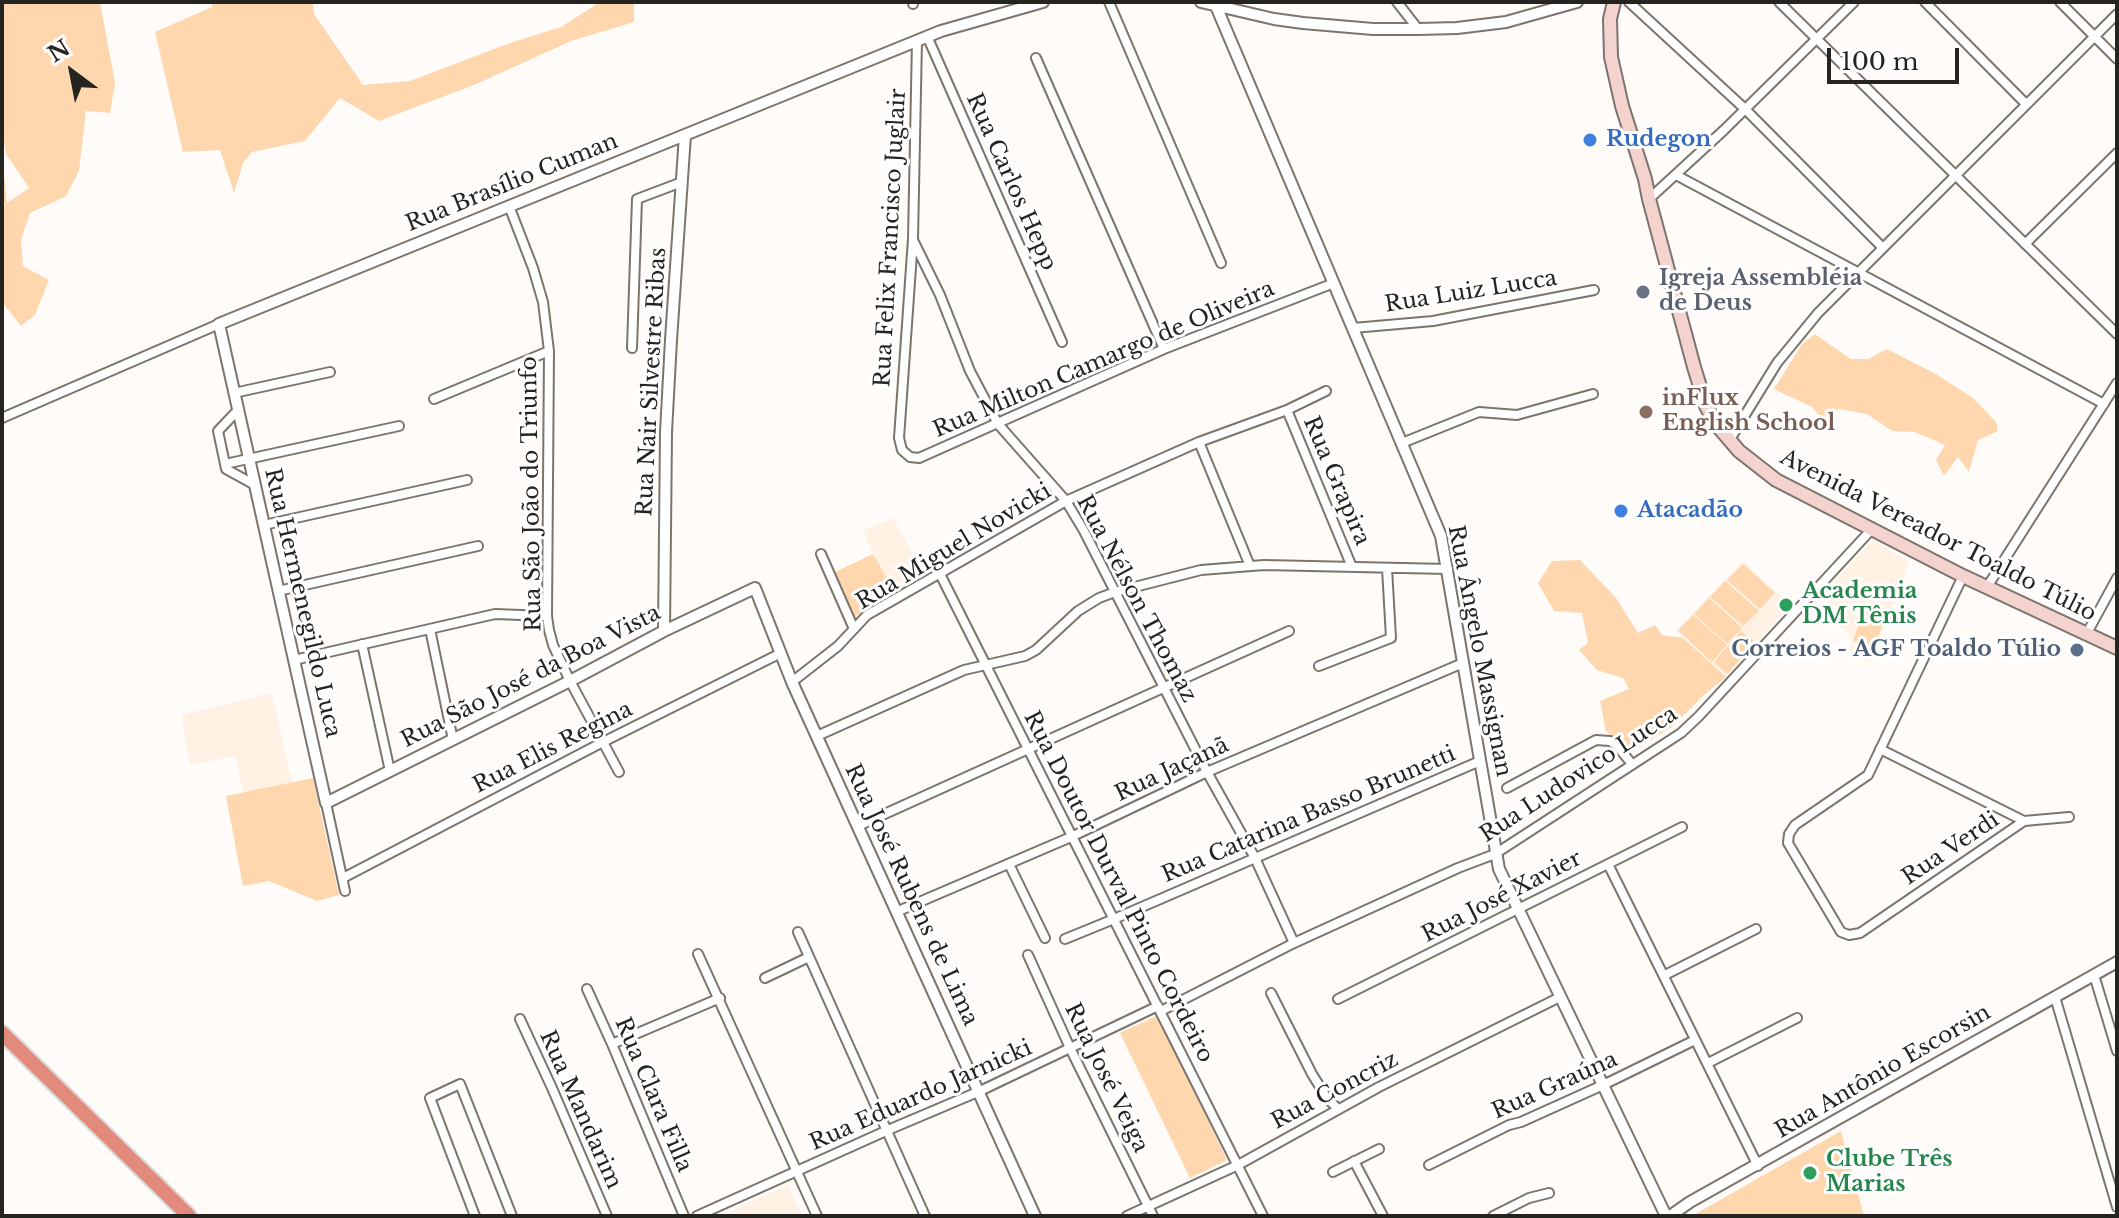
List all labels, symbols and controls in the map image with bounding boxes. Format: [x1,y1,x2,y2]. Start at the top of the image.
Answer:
north arrow [32,32,112,112]
scale bar [1831,32,1963,82]
text: N [43,34,75,68]
text: 100 m [1841,47,1919,76]
street label: Rua Felix Francisco Juglair [870,88,912,388]
street label: Rua Carlos Hepp [960,89,1062,275]
place label: Rudegon [1606,127,1711,153]
street label: Rua Brasílio Cuman [402,128,622,238]
marker: Rudegon [1581,131,1599,149]
street label: Rua Nair Silvestre Ribas [632,247,672,517]
street label: Rua Luiz Lucca [1383,265,1559,319]
place label: Igreja Assembléia de Deus [1659,266,1862,318]
street label: Rua Milton Camargo de Oliveira [930,276,1278,444]
marker: Igreja Assembléia de Deus [1634,283,1652,301]
street label: Rua São João do Triunfo [516,356,548,632]
place label: inFlux English School [1662,386,1835,438]
marker: inFlux English School [1637,403,1655,421]
street label: Rua Grapira [1297,413,1375,549]
street label: Avenida Vereador Toaldo Túlio [1776,445,2100,627]
street label: Rua Hermenegildo Luca [258,466,346,740]
street label: Rua Miguel Novicki [852,478,1056,616]
street label: Rua Nélson Thomaz [1070,491,1202,707]
place label: Atacadão [1637,498,1743,524]
marker: Atacadão [1612,502,1630,520]
street label: Rua Ângelo Massignan [1442,523,1516,779]
place label: Academia DM Tênis [1802,579,1917,630]
marker: Academia DM Tênis [1777,596,1795,614]
street label: Rua São José da Boa Vista [397,600,665,754]
place label: Correios - AGF Toaldo Túlio [1731,637,2061,663]
marker: Correios - AGF Toaldo Túlio [2068,641,2086,659]
street label: Rua Elis Regina [469,696,637,800]
street label: Rua Ludovico Lucca [1475,701,1683,849]
street label: Rua Doutor Durval Pinto Cordeiro [1018,707,1218,1067]
street label: Rua Jaçanã [1111,732,1233,808]
street label: Rua Catarina Basso Brunetti [1158,741,1460,889]
street label: Rua José Rubens de Lima [839,760,983,1030]
street label: Rua Verdi [1898,807,2004,891]
street label: Rua José Xavier [1418,845,1586,949]
street label: Rua José Veiga [1058,999,1154,1157]
street label: Rua Antônio Escorsin [1771,1000,1995,1144]
street label: Rua Clara Filla [609,1014,697,1176]
street label: Rua Mandarim [533,1027,627,1193]
street label: Rua Eduardo Jarnicki [806,1035,1036,1157]
street label: Rua Concriz [1267,1047,1403,1135]
street label: Rua Graúna [1488,1047,1622,1125]
place label: Clube Três Marias [1826,1147,1953,1198]
marker: Clube Três Marias [1801,1164,1819,1182]

